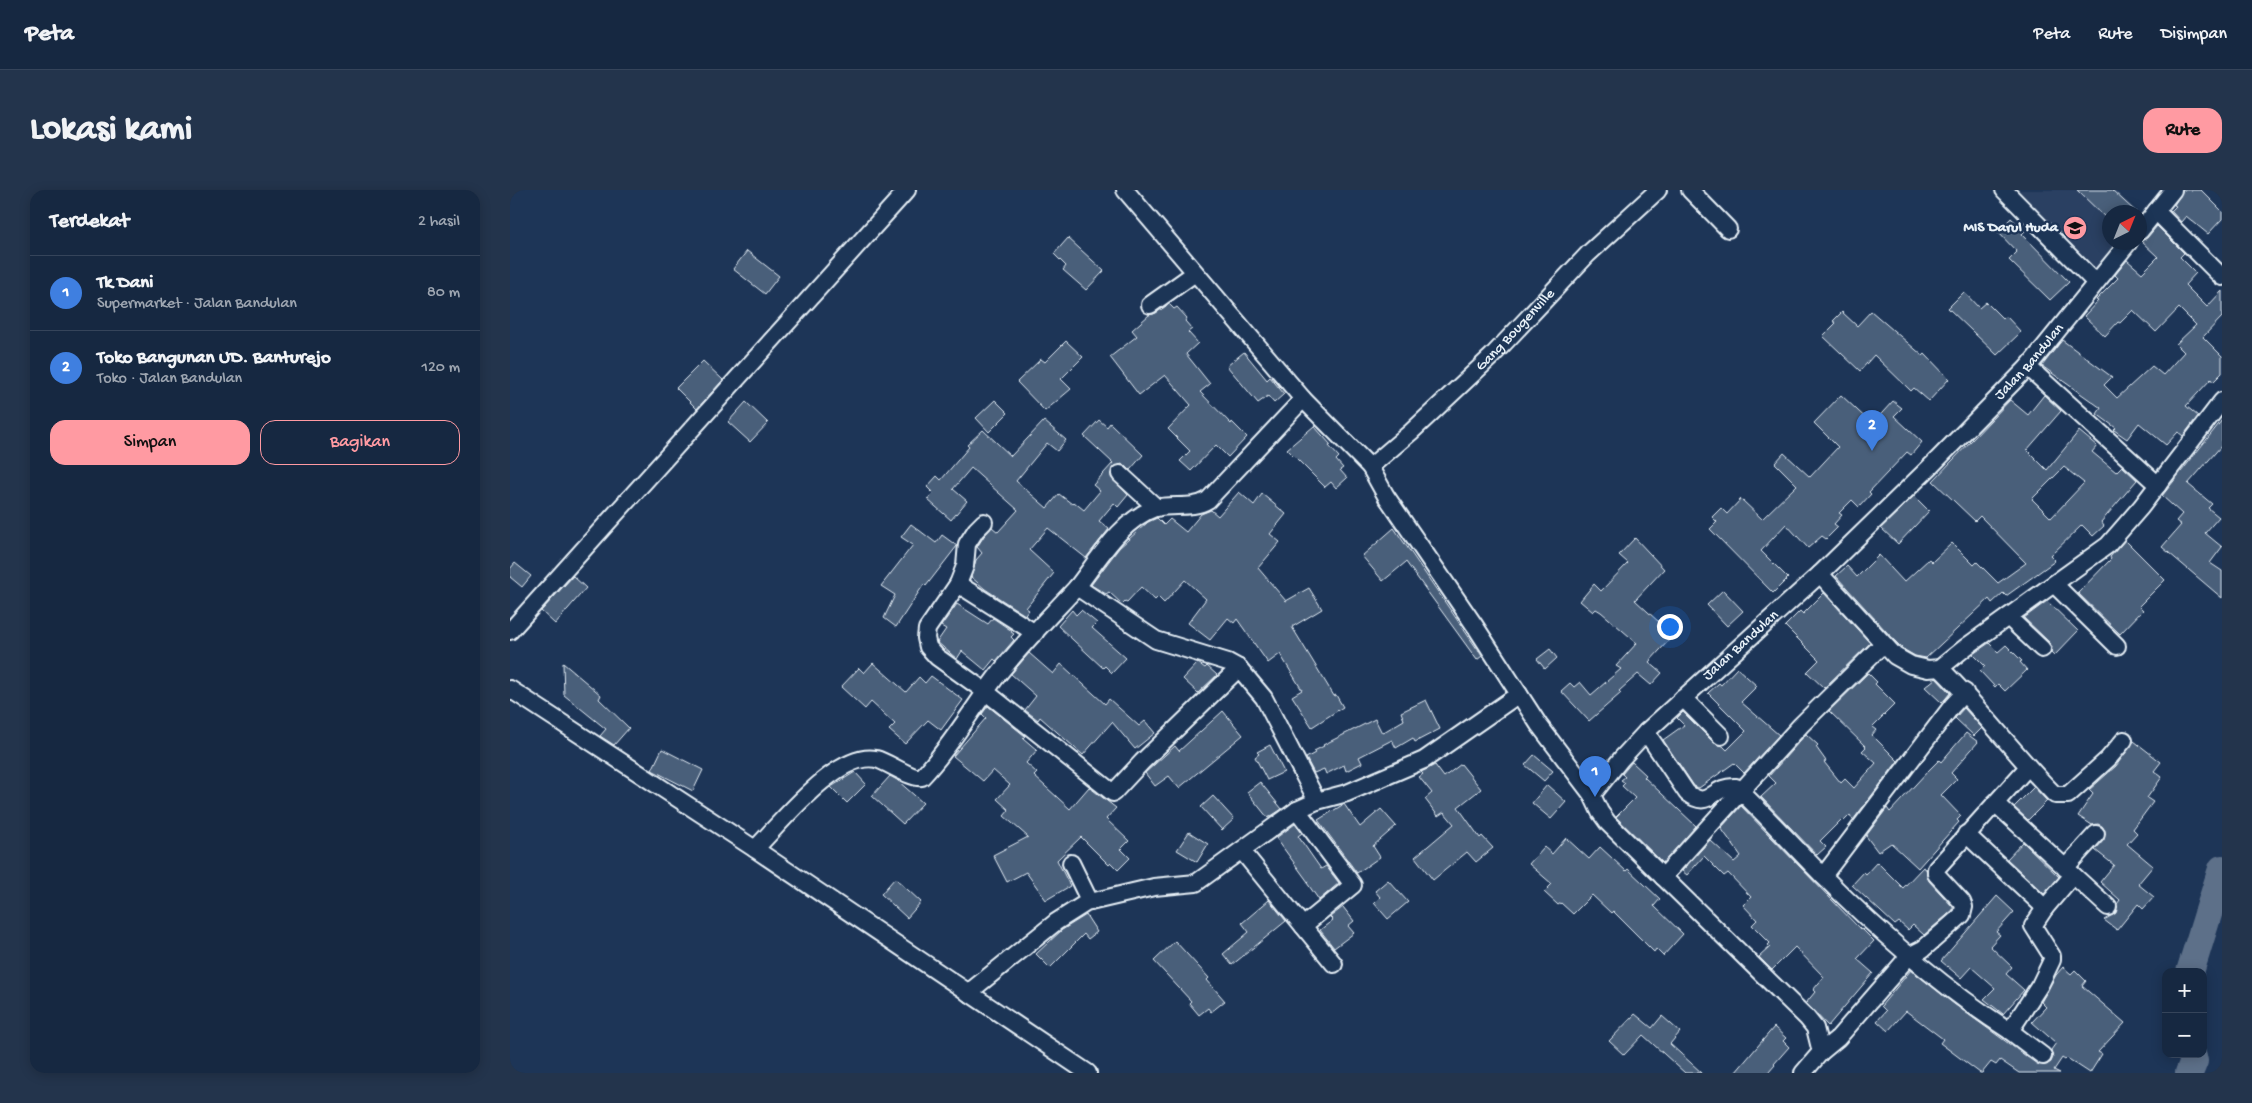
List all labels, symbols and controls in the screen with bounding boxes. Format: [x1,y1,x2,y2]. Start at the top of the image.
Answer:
text: Peta [25,20,74,49]
text: Peta [2034,24,2070,45]
text: Rute [2098,24,2133,45]
text: Disimpan [2161,24,2227,45]
button: Rute [2143,108,2222,153]
text: Lokasi kami [30,110,192,151]
north arrow [2102,205,2147,250]
text: Terdekat [50,210,129,235]
text: 2 hasil [418,213,460,232]
school or university icon: MIS Darul Huda [2062,215,2088,241]
place label: MIS Darul Huda [1963,219,2059,237]
text: Tk Dani [97,272,153,295]
text: 1 [63,284,69,303]
text: 80 m [427,284,460,303]
street label: Gang Bougenville [1472,285,1559,375]
text: Supermarket · Jalan Bandulan [97,295,297,314]
street label: Jalan Bandulan [1991,320,2068,404]
text: Toko Bangunan UD. Banturejo [97,347,331,370]
text: 2 [62,359,70,378]
text: 120 m [421,359,460,378]
text: Toko · Jalan Bandulan [97,370,242,389]
pin: 2 [1856,410,1888,451]
button: Simpan [50,420,250,465]
button: Bagikan [260,420,460,465]
street label: Jalan Bandulan [1699,607,1783,685]
your location [1657,614,1683,640]
pin: 1 [1579,756,1611,797]
map controls [2162,968,2207,1058]
button: + [2162,968,2207,1013]
button: − [2162,1013,2207,1058]

